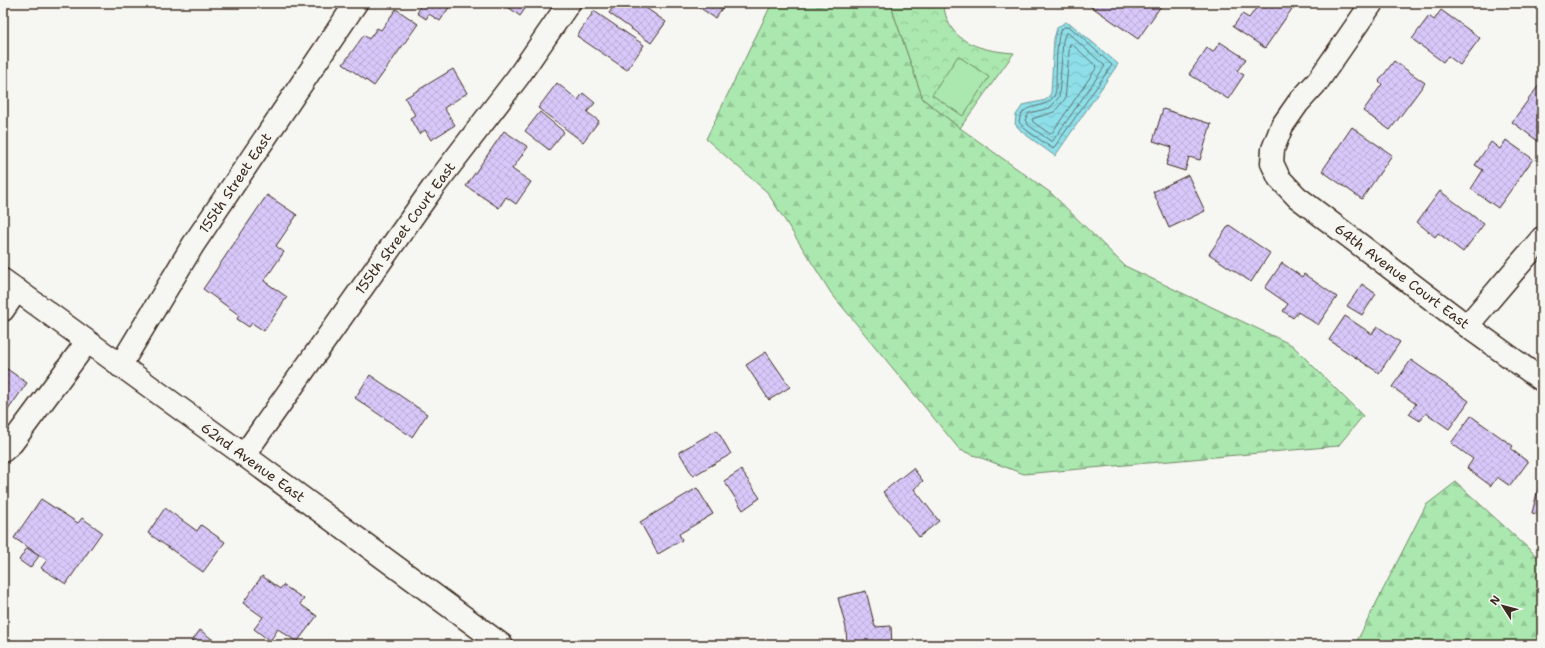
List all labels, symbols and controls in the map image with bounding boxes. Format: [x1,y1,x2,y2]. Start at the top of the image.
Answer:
street label: 155th Street East [195,129,275,237]
street label: 155th Street Court East [351,158,459,298]
street label: 64th Avenue Court East [1331,219,1473,333]
street label: 62nd Avenue East [197,418,309,506]
north arrow [1483,586,1523,626]
text: N [1487,592,1504,608]

